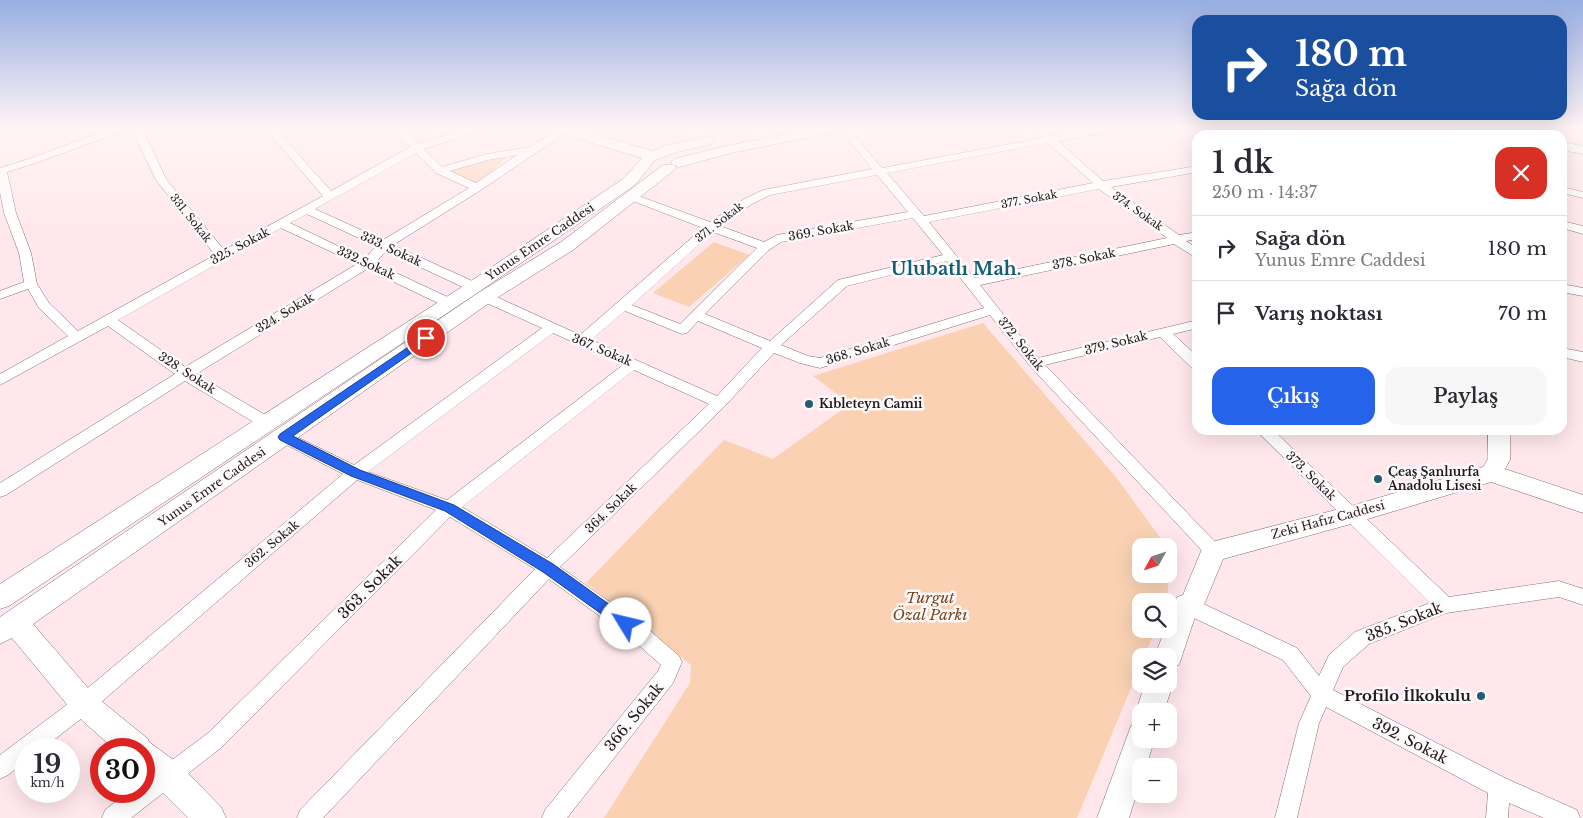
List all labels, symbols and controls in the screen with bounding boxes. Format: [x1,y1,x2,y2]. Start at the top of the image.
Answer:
text: 180 m [1295,32,1407,75]
icon: right [1212,35,1277,100]
text: Sağa dön [1295,75,1397,102]
text: 1 dk [1212,144,1273,181]
button: close [1495,147,1547,199]
text: 250 m · 14:37 [1212,182,1317,202]
street label: 377. Sokak [1000,187,1059,211]
street label: 374. Sokak [1110,188,1166,234]
street label: 331. Sokak [167,191,215,245]
street label: 371. Sokak [692,199,746,245]
street label: Yunus Emre Caddesi [482,200,597,284]
street label: 369. Sokak [787,217,855,244]
street label: 325. Sokak [207,223,273,267]
text: Sağa dön [1255,227,1346,250]
street label: 333. Sokak [358,228,425,270]
icon: right [1212,234,1240,262]
text: 180 m [1488,237,1547,260]
street label: 332.Sokak [335,243,398,283]
street label: 378. Sokak [1051,244,1118,273]
text: Yunus Emre Caddesi [1255,250,1425,270]
district label: Ulubatlı Mah. [891,258,1021,280]
street label: 324. Sokak [253,289,317,336]
icon: arrive [1212,299,1240,327]
text: Varış noktası [1255,302,1383,325]
text: 70 m [1498,302,1547,325]
street label: 372. Sokak [995,314,1048,374]
pin [405,317,447,359]
icon: arrive [412,324,440,352]
street label: 379. Sokak [1083,327,1150,358]
street label: 367. Sokak [570,330,635,369]
street label: 368. Sokak [824,334,892,367]
street label: 328. Sokak [156,348,219,397]
button: Çıkış [1212,367,1375,425]
button: Paylaş [1385,367,1547,425]
place label: Kıbleteyn Camii [819,396,923,411]
marker: Kıbleteyn Camii [803,398,815,410]
street label: Yunus Emre Caddesi [154,444,268,530]
street label: 373. Sokak [1283,448,1340,504]
place label: Çeaş Şanlıurfa Anadolu Lisesi [1387,464,1482,493]
marker: Çeaş Şanlıurfa Anadolu Lisesi [1372,473,1384,485]
street label: 364. Sokak [582,479,640,536]
street label: Zeki Hafız Caddesi [1269,497,1386,542]
street label: 362. Sokak [242,516,302,571]
north arrow [1132,538,1178,582]
map controls [1132,538,1177,803]
street label: 363. Sokak [334,550,406,623]
park label: Turgut Özal Parkı [893,588,967,624]
button: search [1132,593,1177,638]
position arrow [599,597,651,649]
street label: 385. Sokak [1363,597,1446,646]
button: layers [1132,648,1177,693]
street label: 366. Sokak [600,678,668,755]
place label: Profilo İlkokulu [1344,686,1471,705]
marker: Profilo İlkokulu [1475,690,1487,702]
button: + [1132,703,1177,748]
street label: 392. Sokak [1369,713,1452,768]
speed limit sign: 30 [90,738,155,803]
text: 19 [34,749,61,780]
button: − [1132,758,1177,803]
text: km/h [30,775,65,790]

